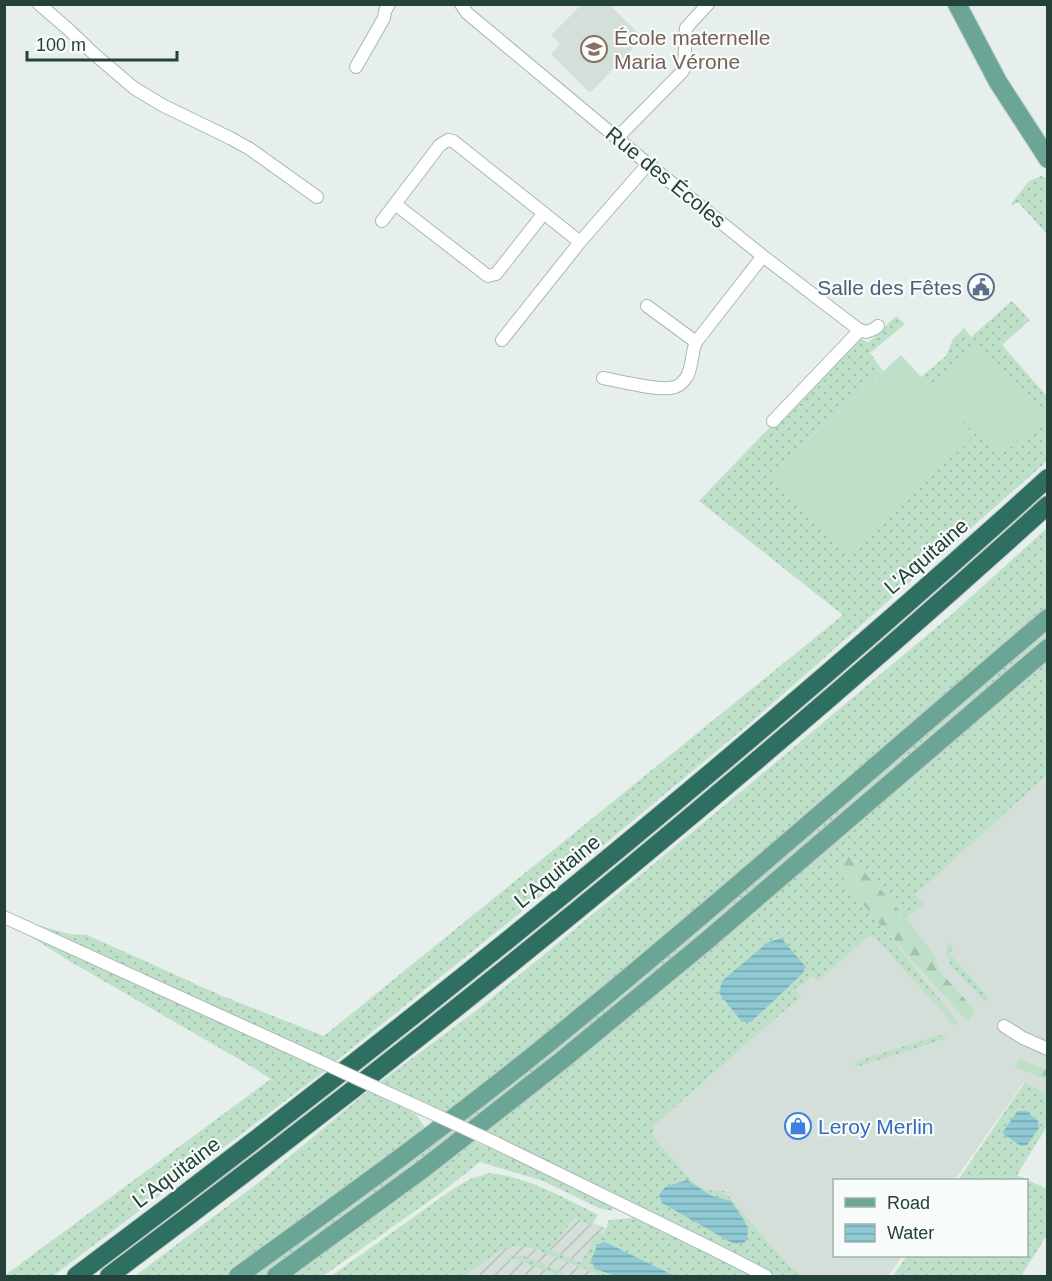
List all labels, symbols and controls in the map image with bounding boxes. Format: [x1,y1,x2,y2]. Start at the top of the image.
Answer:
scale bar [27,24,177,62]
place label: École maternelle Maria Vérone [614,26,770,73]
school or university icon: École maternelle Maria Vérone [579,34,609,64]
text: 100 m [36,35,86,55]
street label: Rue des Écoles [602,122,730,232]
public building icon: Salle des Fêtes [966,272,996,302]
place label: Salle des Fêtes [817,276,962,299]
street label: L'Aquitaine [879,513,973,599]
street label: L'Aquitaine [510,830,604,912]
shop icon: Leroy Merlin [783,1111,813,1141]
place label: Leroy Merlin [818,1115,934,1138]
street label: L'Aquitaine [128,1132,224,1212]
legend [833,1179,1028,1257]
text: Road [887,1193,930,1213]
text: Water [887,1223,934,1243]

